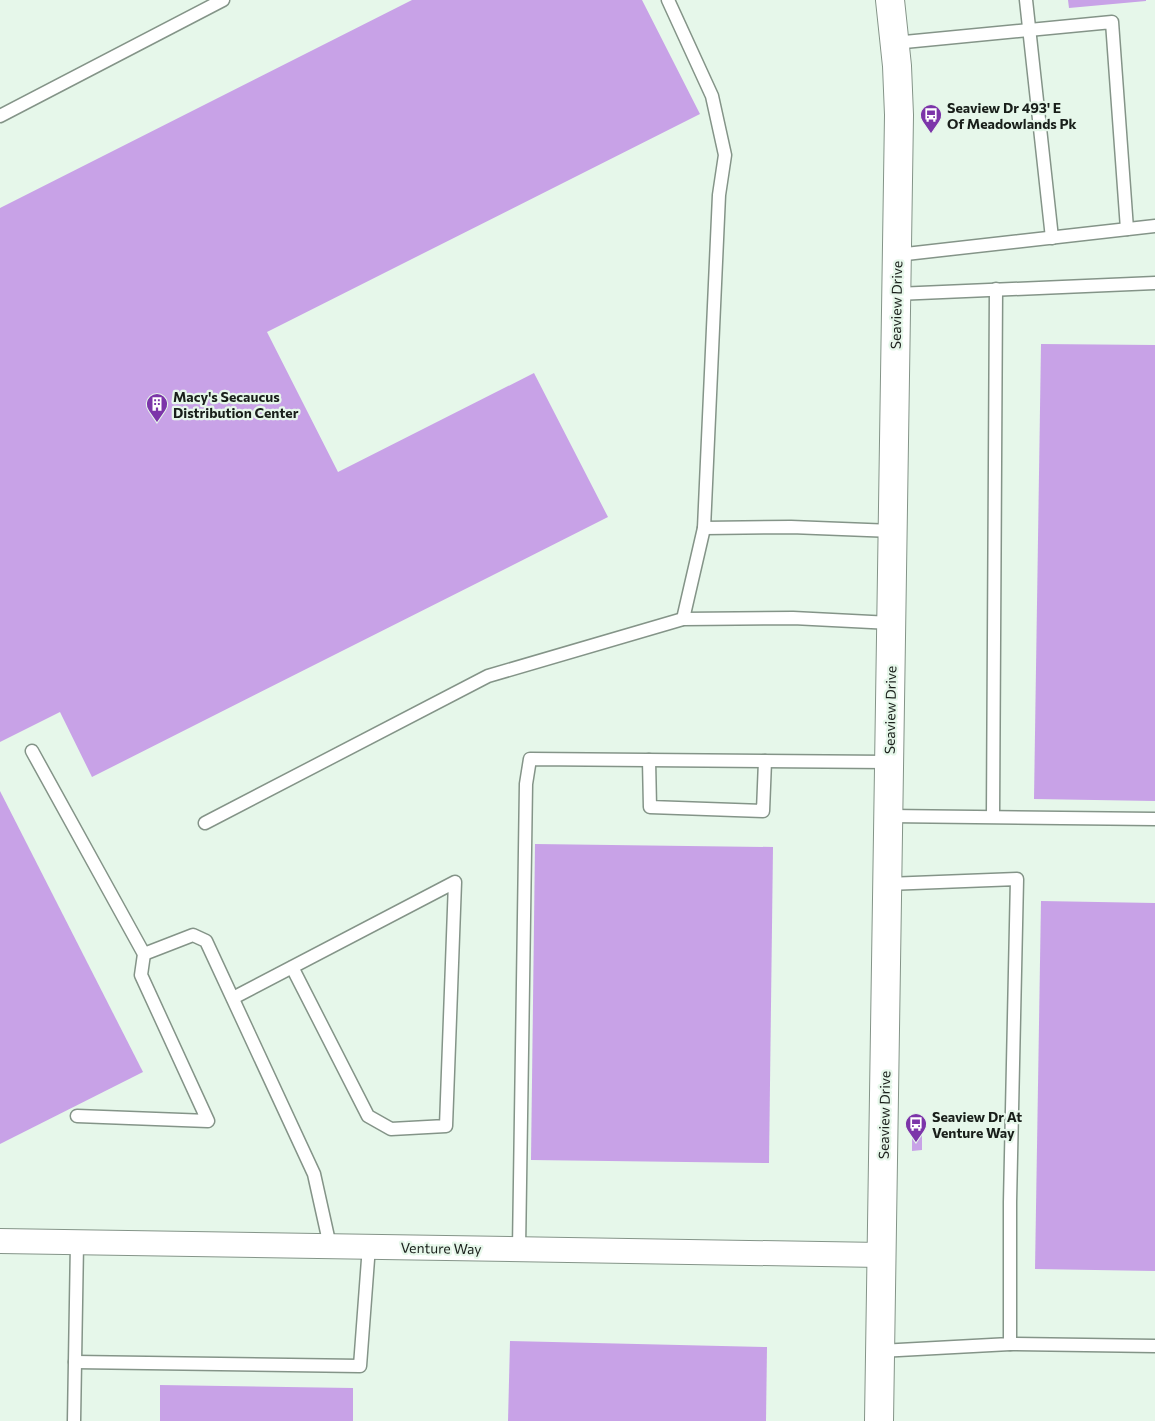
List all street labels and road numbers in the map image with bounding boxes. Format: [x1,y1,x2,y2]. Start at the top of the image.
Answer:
street label: Seaview Drive [887,261,905,349]
street label: Seaview Drive [881,666,899,754]
street label: Seaview Drive [875,1071,893,1159]
street label: Venture Way [400,1239,482,1257]

